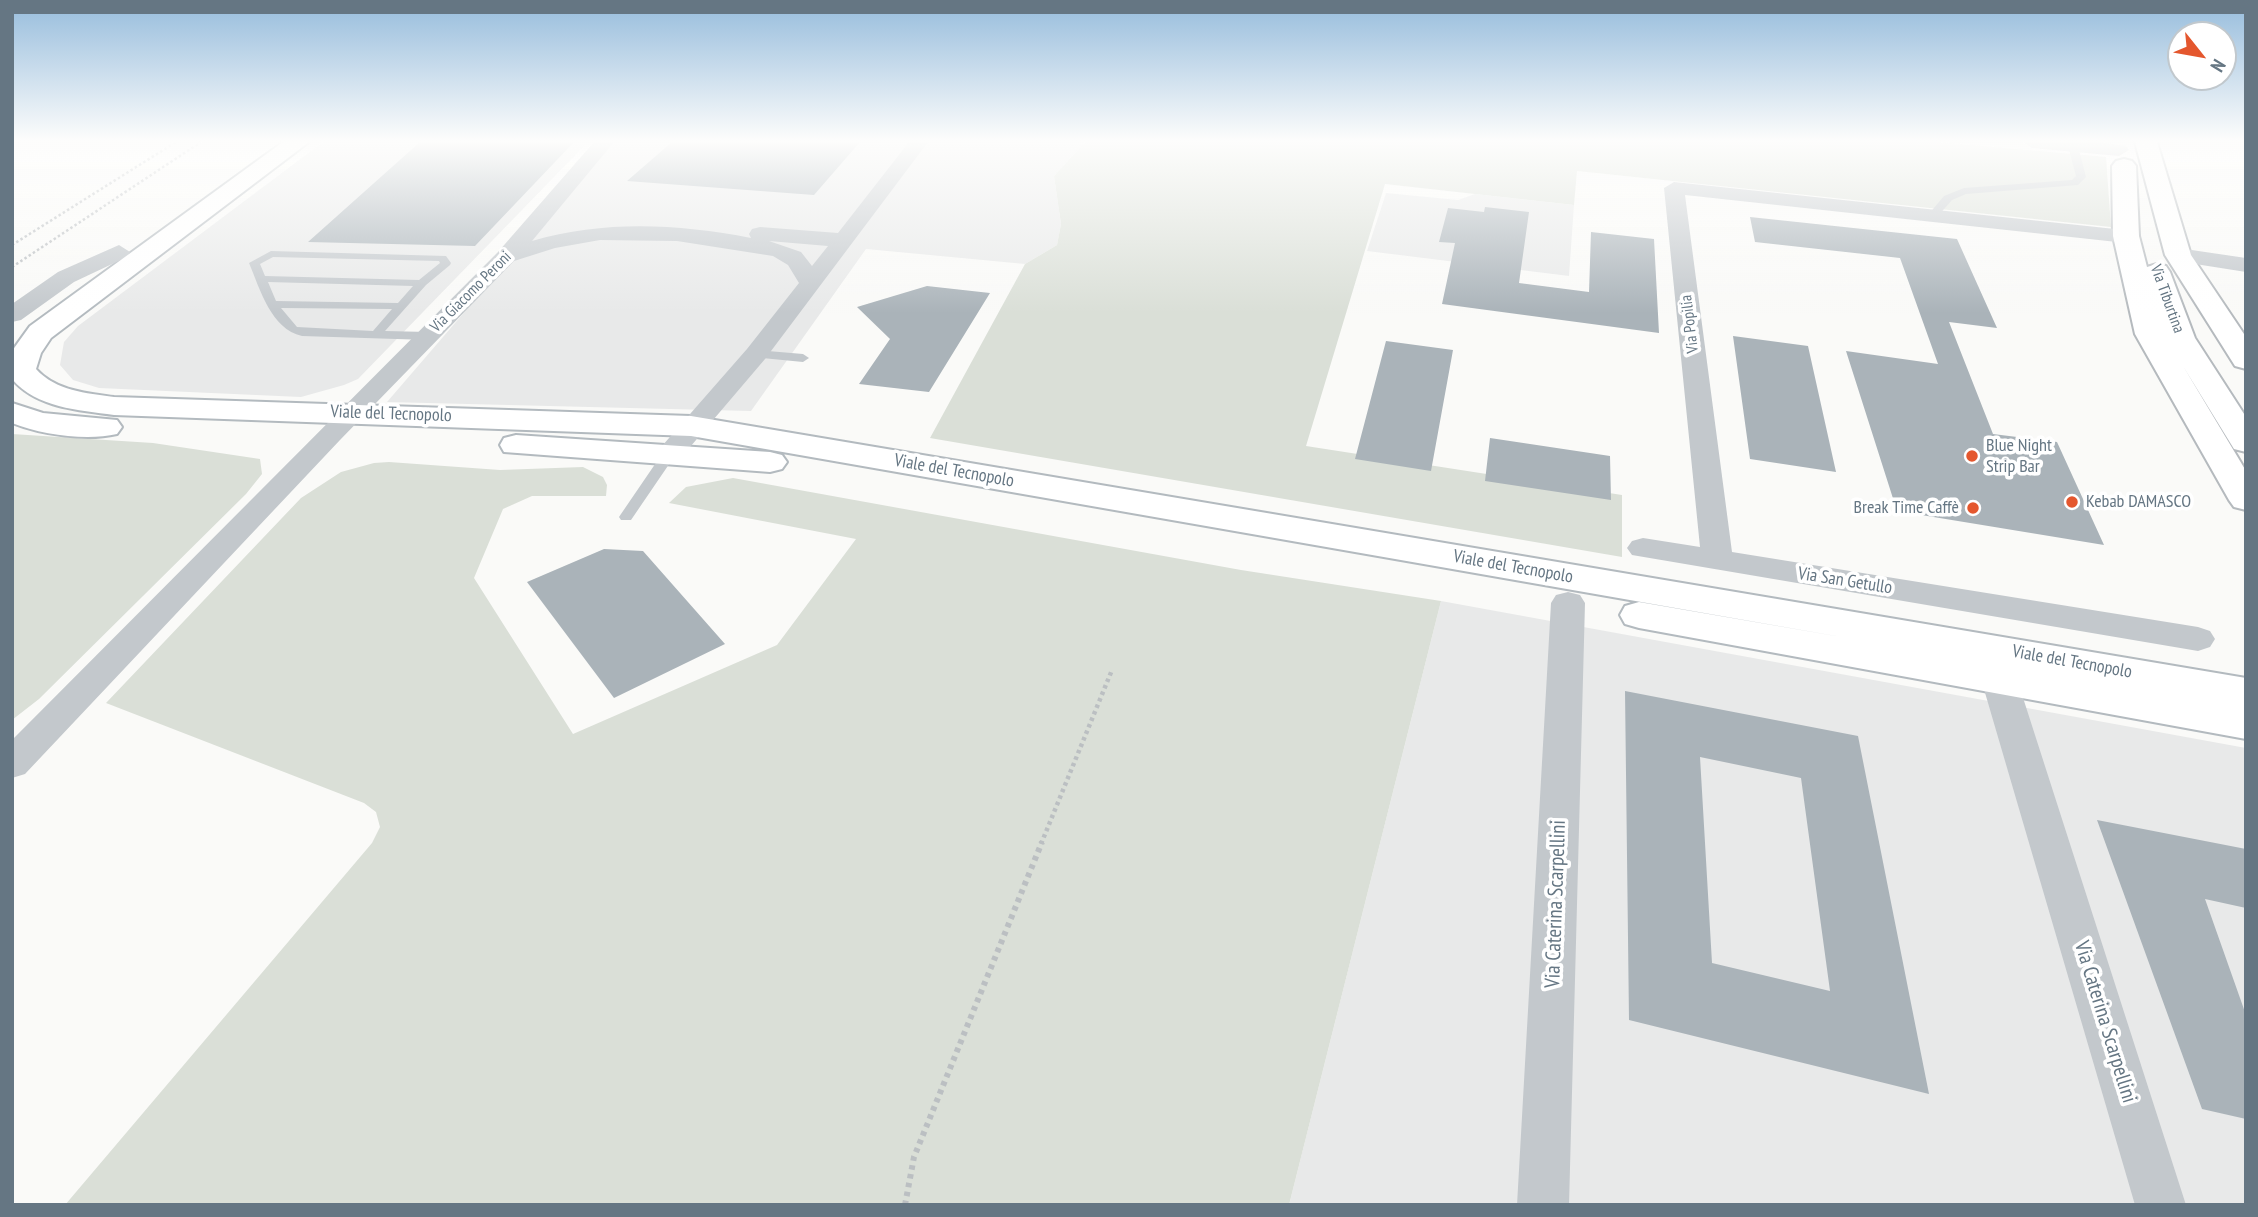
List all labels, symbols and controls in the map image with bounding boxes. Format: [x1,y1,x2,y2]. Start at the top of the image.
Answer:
north arrow [2167,21,2237,91]
text: N [2205,55,2231,76]
street label: Via Giacomo Peroni [427,248,515,336]
street label: Via Tiburtina [2146,262,2188,336]
street label: Via Popilia [1677,294,1703,354]
street label: Viale del Tecnopolo [330,401,452,427]
place label: Blue Night Strip Bar [1986,435,2052,478]
marker: Blue Night Strip Bar [1964,448,1980,464]
street label: Viale del Tecnopolo [892,450,1016,492]
place label: Kebab DAMASCO [2086,491,2191,513]
marker: Kebab DAMASCO [2064,494,2080,510]
place label: Break Time Caffè [1853,497,1959,519]
marker: Break Time Caffè [1965,500,1981,516]
street label: Viale del Tecnopolo [1451,546,1575,588]
street label: Via San Getullo [1796,563,1894,599]
street label: Viale del Tecnopolo [2010,641,2134,683]
street label: Via Caterina Scarpellini [1540,820,1572,988]
street label: Via Caterina Scarpellini [2068,938,2142,1106]

